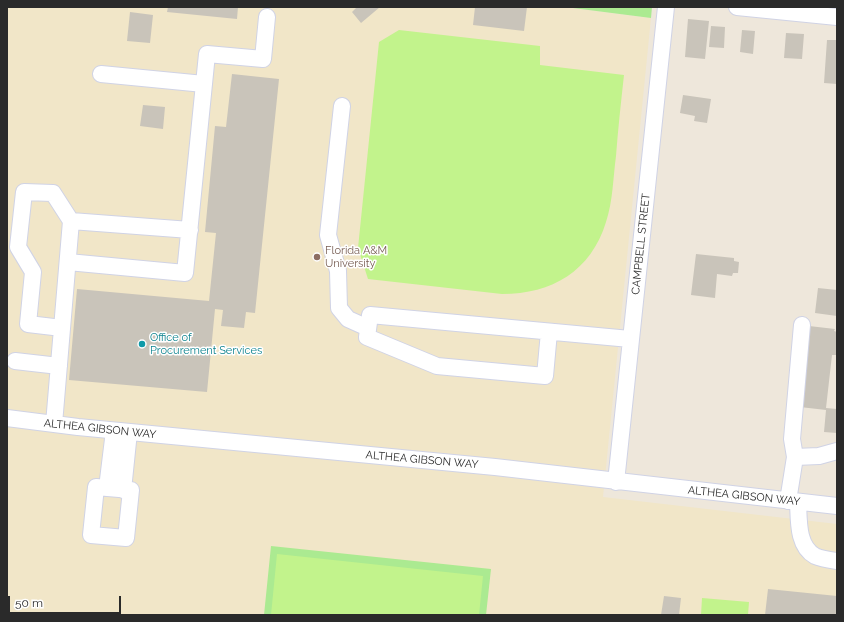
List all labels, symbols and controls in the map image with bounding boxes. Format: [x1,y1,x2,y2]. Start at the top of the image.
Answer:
street label: CAMPBELL STREET [629,193,653,295]
place label: Florida A&M University [325,244,387,270]
marker: Florida A&M University [312,252,322,262]
place label: Office of Procurement Services [150,331,262,357]
marker: Office of Procurement Services [137,339,147,349]
street label: ALTHEA GIBSON WAY [43,417,157,441]
street label: ALTHEA GIBSON WAY [365,448,479,472]
street label: ALTHEA GIBSON WAY [687,484,801,508]
scale bar [10,588,123,614]
text: 50 m [15,596,43,610]

